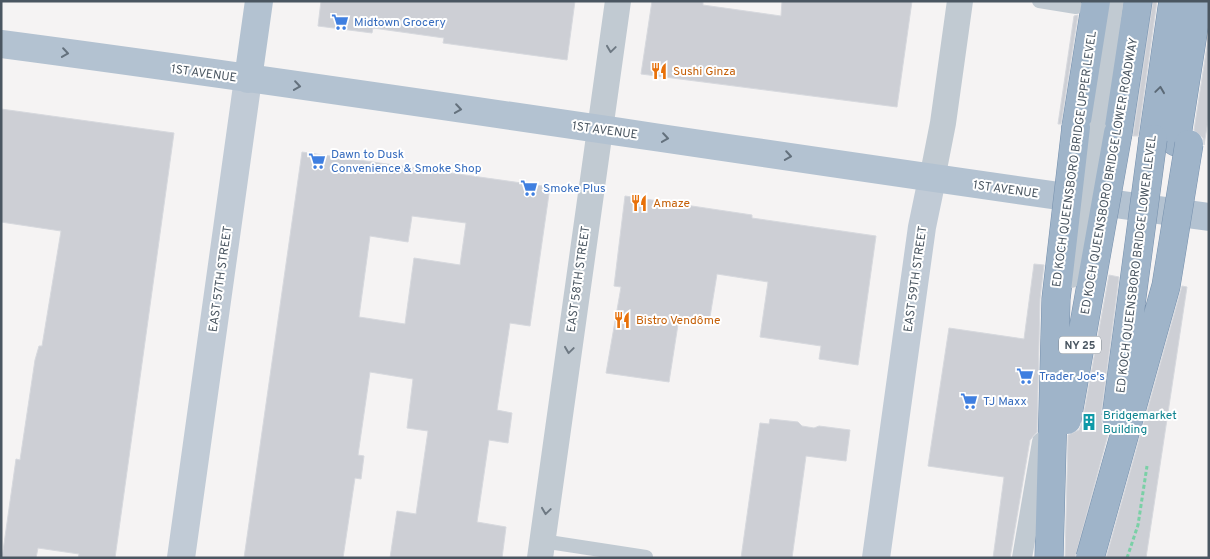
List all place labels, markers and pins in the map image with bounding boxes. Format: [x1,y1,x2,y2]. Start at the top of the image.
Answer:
supermarket icon: Midtown Grocery [330,12,350,32]
place label: Midtown Grocery [354,15,446,31]
restaurant icon: Sushi Ginza [649,61,669,81]
place label: Sushi Ginza [673,64,736,80]
place label: Dawn to Dusk Convenience & Smoke Shop [331,147,482,177]
supermarket icon: Dawn to Dusk Convenience & Smoke Shop [307,151,327,171]
supermarket icon: Smoke Plus [519,178,539,198]
place label: Smoke Plus [543,181,606,197]
restaurant icon: Amaze [629,193,649,213]
place label: Amaze [653,196,690,212]
restaurant icon: Bistro Vendôme [612,310,632,330]
place label: Bistro Vendôme [636,313,720,329]
supermarket icon: Trader Joe's [1015,366,1035,386]
place label: Trader Joe's [1039,369,1105,385]
supermarket icon: TJ Maxx [959,391,979,411]
place label: TJ Maxx [983,394,1027,410]
place label: Bridgemarket Building [1103,408,1177,438]
building icon: Bridgemarket Building [1079,412,1099,432]

